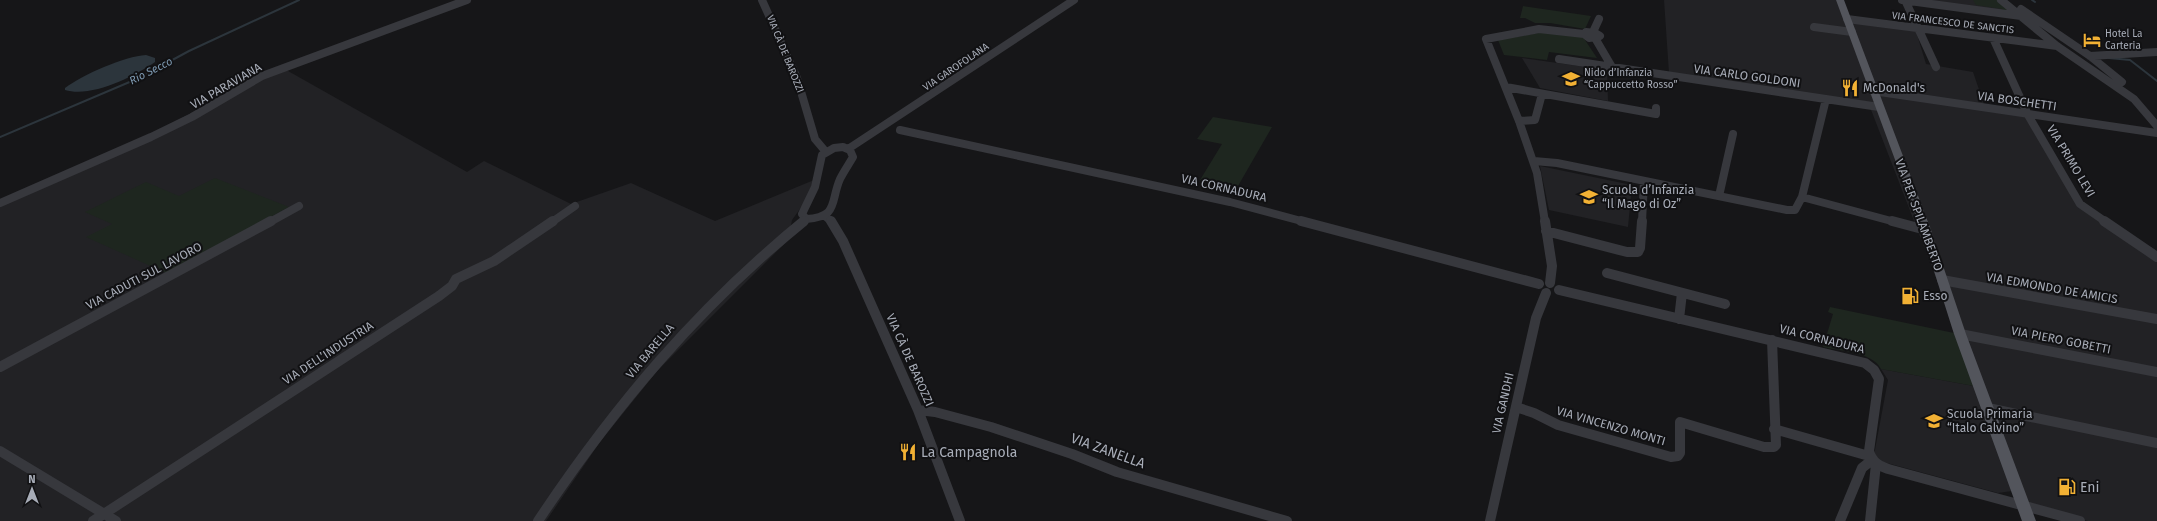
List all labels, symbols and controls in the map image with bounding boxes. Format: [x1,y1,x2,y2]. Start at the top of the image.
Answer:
street label: VIA FRANCESCO DE SANCTIS [1891,10,2015,37]
street label: VIA CÀ DE BAROZZI [764,13,808,95]
place label: Hotel La Carteria [2105,28,2142,52]
hotel icon: Hotel La Carteria [2082,30,2102,50]
street label: VIA GAROFOLANA [921,40,991,93]
water label: Rio Secco [127,55,175,87]
street label: VIA PARAVIANA [188,60,264,112]
street label: VIA CARLO GOLDONI [1693,62,1801,90]
place label: Nido d’Infanzia “Cappuccetto Rosso” [1584,67,1678,91]
school or university icon: Nido d’Infanzia “Cappuccetto Rosso” [1561,69,1581,89]
restaurant icon: McDonald's [1840,78,1860,98]
place label: McDonald's [1863,81,1925,95]
street label: VIA BOSCHETTI [1977,89,2057,113]
street label: VIA PRIMO LEVI [2044,123,2098,199]
street label: VIA PER SPILAMBERTO [1892,157,1946,273]
street label: VIA CORNADURA [1180,171,1268,205]
place label: Scuola d’Infanzia “Il Mago di Oz” [1602,183,1694,211]
school or university icon: Scuola d’Infanzia “Il Mago di Oz” [1579,187,1599,207]
street label: VIA CADUTI SUL LAVORO [84,239,204,313]
street label: VIA EDMONDO DE AMICIS [1985,270,2119,307]
fuel station icon: Esso [1900,286,1920,306]
place label: Esso [1923,289,1947,303]
street label: VIA CÀ DE BAROZZI [883,311,938,408]
street label: VIA DELL’INDUSTRIA [280,318,376,388]
street label: VIA BARELLA [623,321,677,381]
street label: VIA CORNADURA [1778,322,1866,356]
street label: VIA PIERO GOBETTI [2010,323,2112,357]
street label: VIA GANDHI [1489,371,1517,435]
street label: VIA VINCENZO MONTI [1555,404,1667,448]
place label: Scuola Primaria “Italo Calvino” [1947,407,2032,435]
school or university icon: Scuola Primaria “Italo Calvino” [1924,411,1944,431]
street label: VIA ZANELLA [1068,430,1148,472]
restaurant icon: La Campagnola [898,442,918,462]
place label: La Campagnola [921,444,1017,461]
north arrow [12,469,52,509]
text: N [28,473,36,486]
fuel station icon: Eni [2057,477,2077,497]
place label: Eni [2080,479,2100,496]

